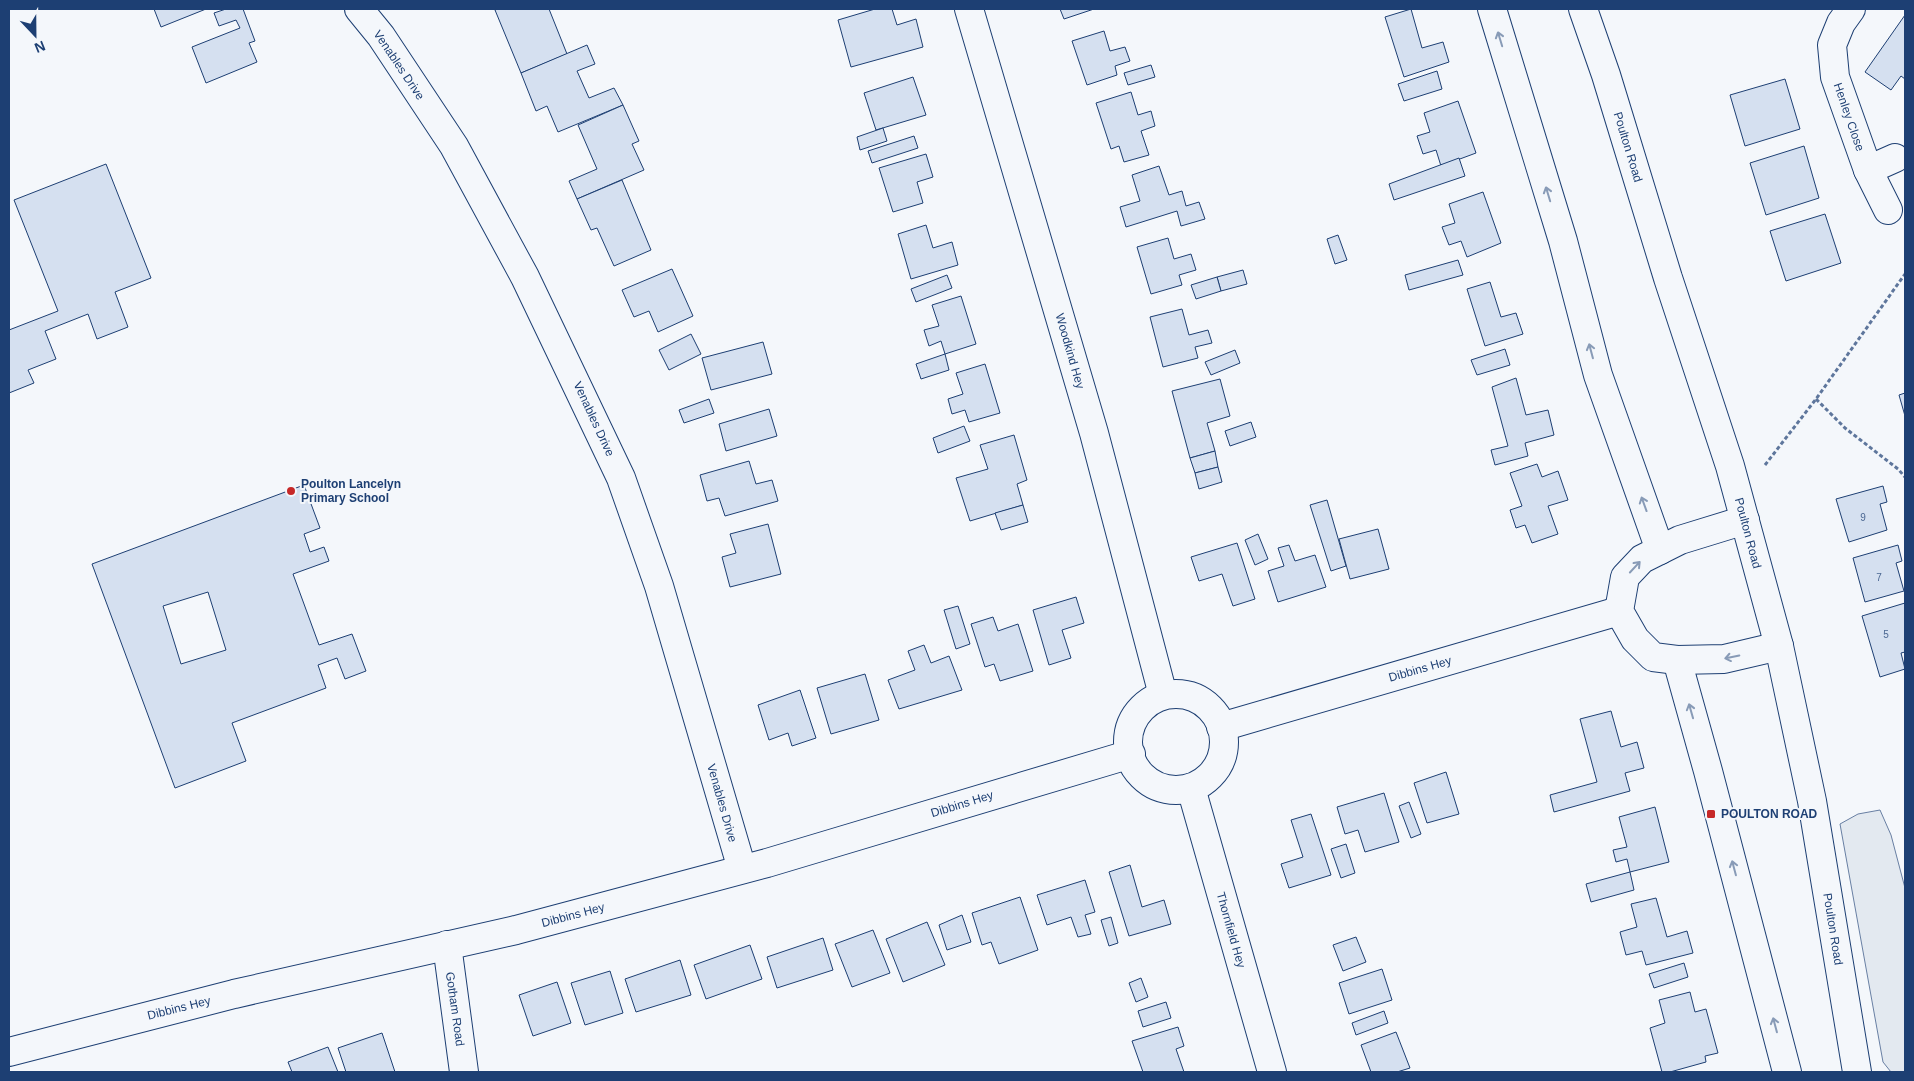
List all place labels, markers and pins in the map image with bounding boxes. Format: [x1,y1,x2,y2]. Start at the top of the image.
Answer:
place label: Poulton Lancelyn Primary School [301,477,401,505]
marker: Poulton Lancelyn Primary School [285,485,297,497]
place label: POULTON ROAD [1721,807,1818,821]
marker: POULTON ROAD [1705,808,1717,820]

